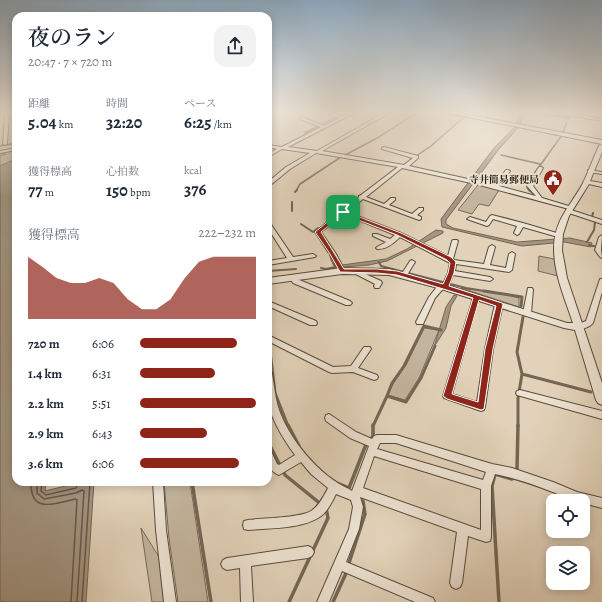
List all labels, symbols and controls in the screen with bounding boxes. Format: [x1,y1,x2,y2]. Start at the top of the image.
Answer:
text: 夜のラン [28,23,116,53]
button: share [214,25,256,67]
text: 20:47 · 7 × 720 m [28,53,112,70]
text: 距離 [28,96,50,111]
text: 時間 [106,96,128,111]
text: ペース [184,96,216,111]
text: 5.04 [28,111,56,134]
text: 32:20 [106,111,142,134]
text: 6:25 [184,111,211,134]
text: km [56,117,73,132]
text: /km [211,117,232,132]
text: kcal [184,163,202,178]
text: 獲得標高 [28,164,72,179]
text: 心拍数 [106,164,139,179]
public building icon: 寺井簡易郵便局 [542,168,564,196]
place label: 寺井簡易郵便局 [469,173,539,186]
text: 376 [184,178,207,201]
text: 77 [28,179,43,202]
text: 150 [106,179,128,202]
text: m [43,185,54,200]
text: bpm [128,185,151,200]
pin [326,195,360,229]
icon: arrive [332,201,354,223]
text: 222–232 m [198,224,256,241]
text: 獲得標高 [28,226,80,243]
text: 720 m [28,335,60,352]
text: 6:06 [92,335,114,352]
text: 1.4 km [28,365,62,382]
text: 6:31 [92,365,111,382]
text: 2.2 km [28,395,64,412]
text: 5:51 [92,395,111,412]
text: 2.9 km [28,425,64,442]
text: 6:43 [92,425,112,442]
text: 3.6 km [28,455,63,472]
text: 6:06 [92,455,114,472]
map controls [546,494,590,590]
button: locate [546,494,590,538]
button: layers [546,546,590,590]

